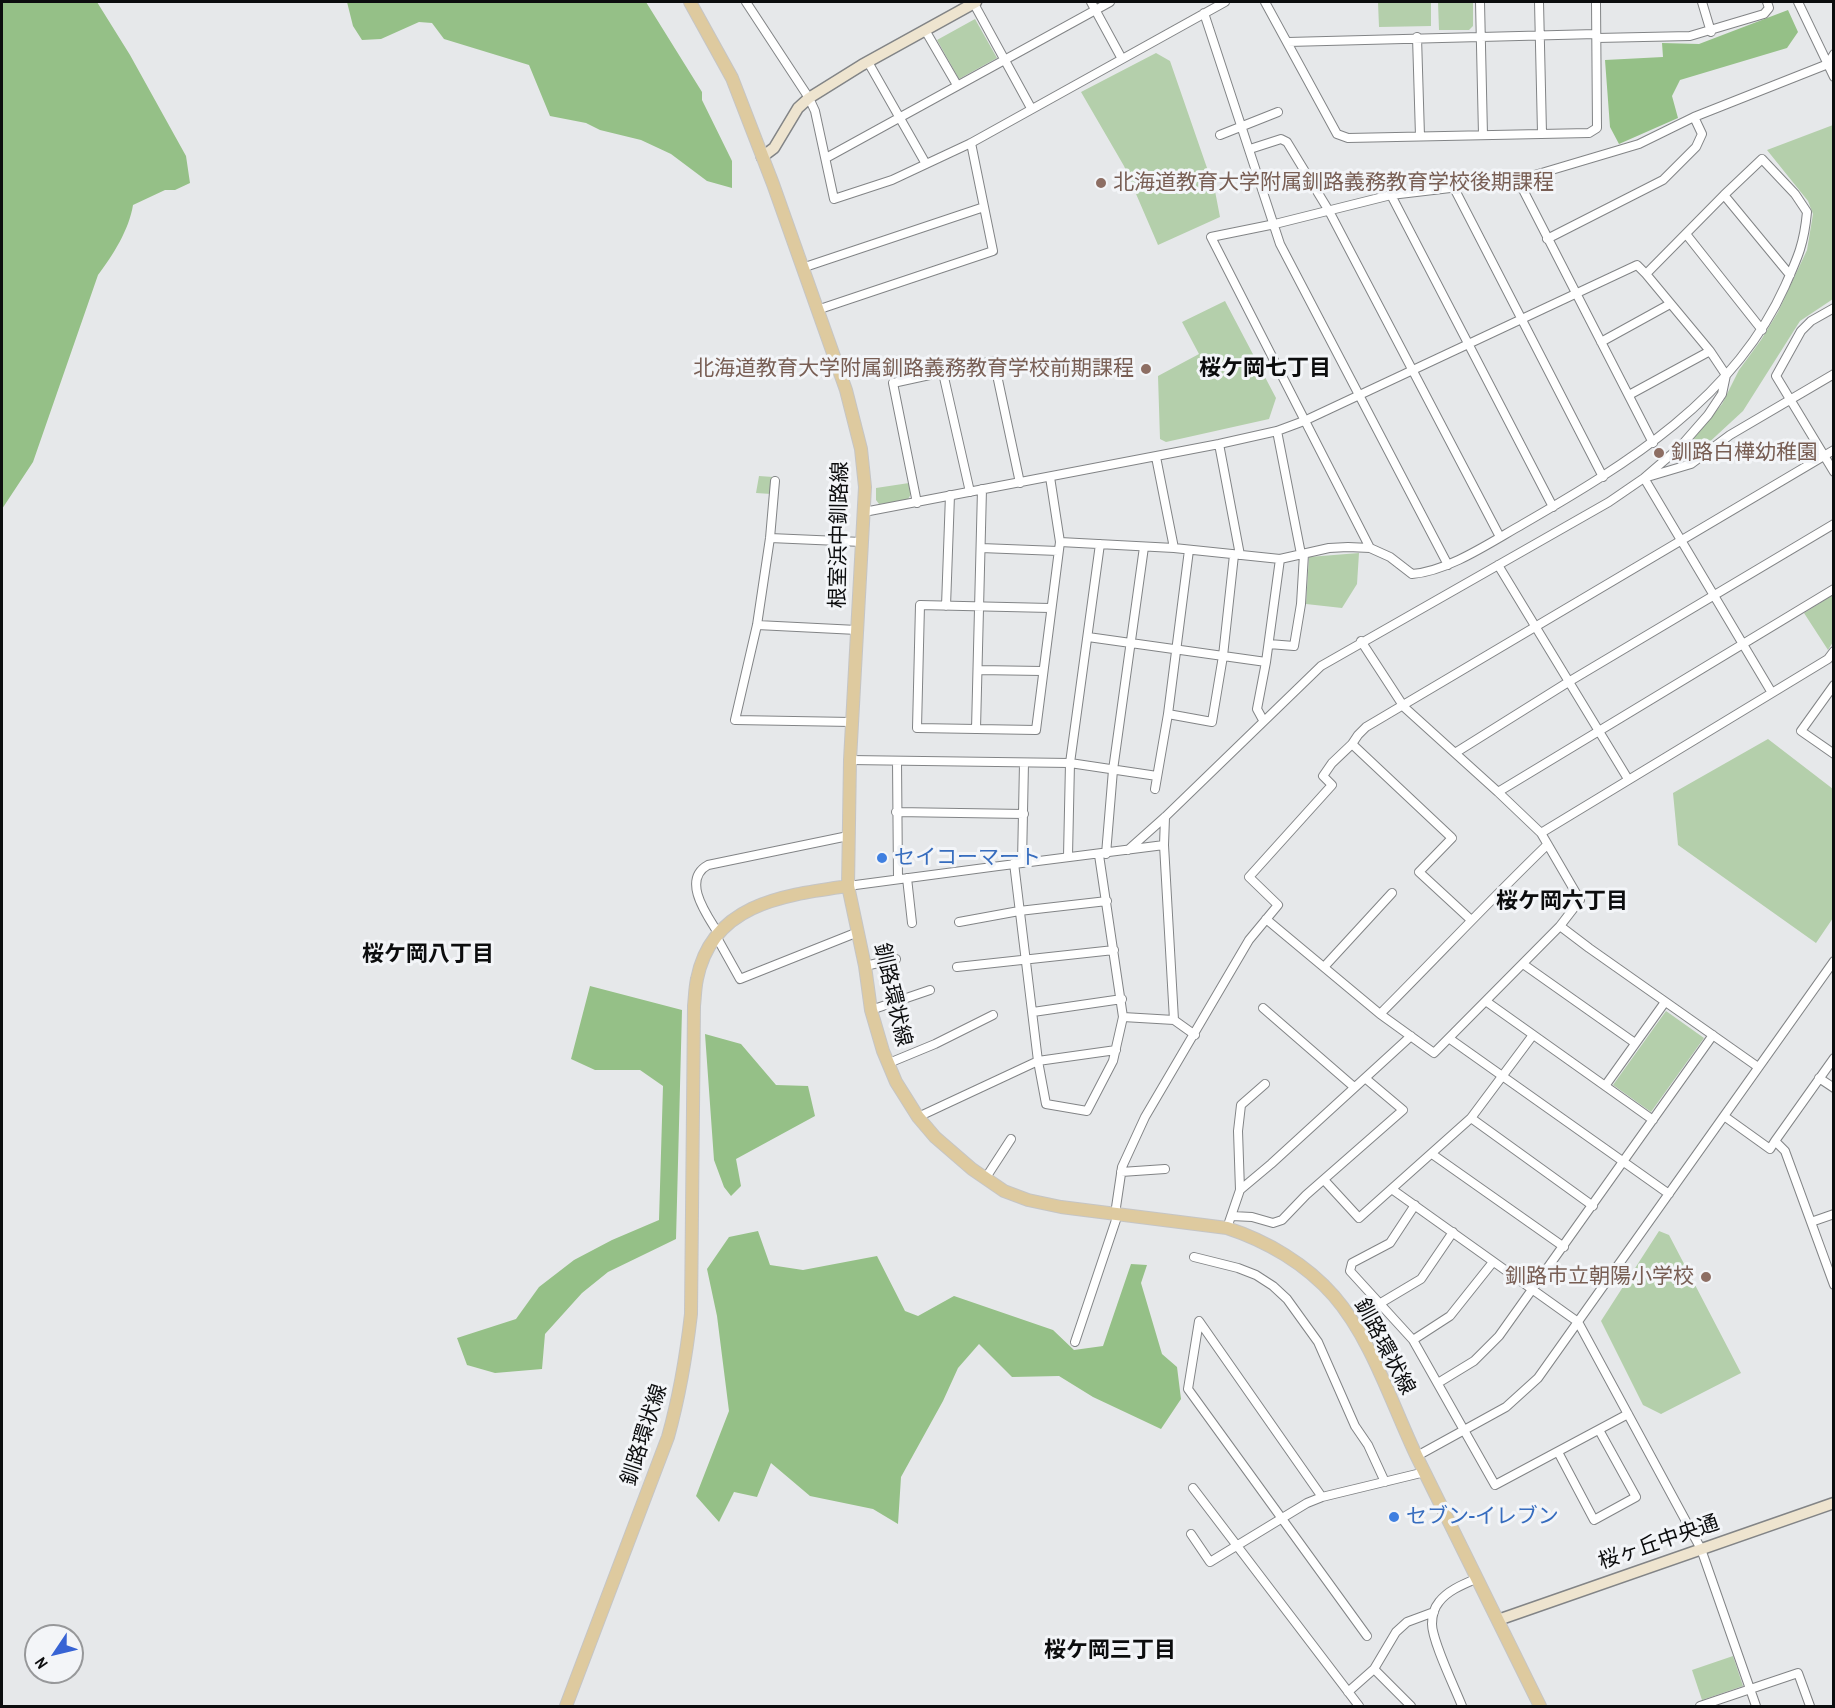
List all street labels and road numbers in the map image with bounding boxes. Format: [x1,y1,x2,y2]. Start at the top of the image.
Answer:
street label: 根室浜中釧路線 [826,461,854,609]
street label: 釧路環状線 [868,941,916,1049]
street label: 釧路環状線 [1348,1295,1420,1399]
street label: 釧路環状線 [617,1381,673,1489]
street label: 桜ヶ丘中央通 [1595,1511,1723,1575]

